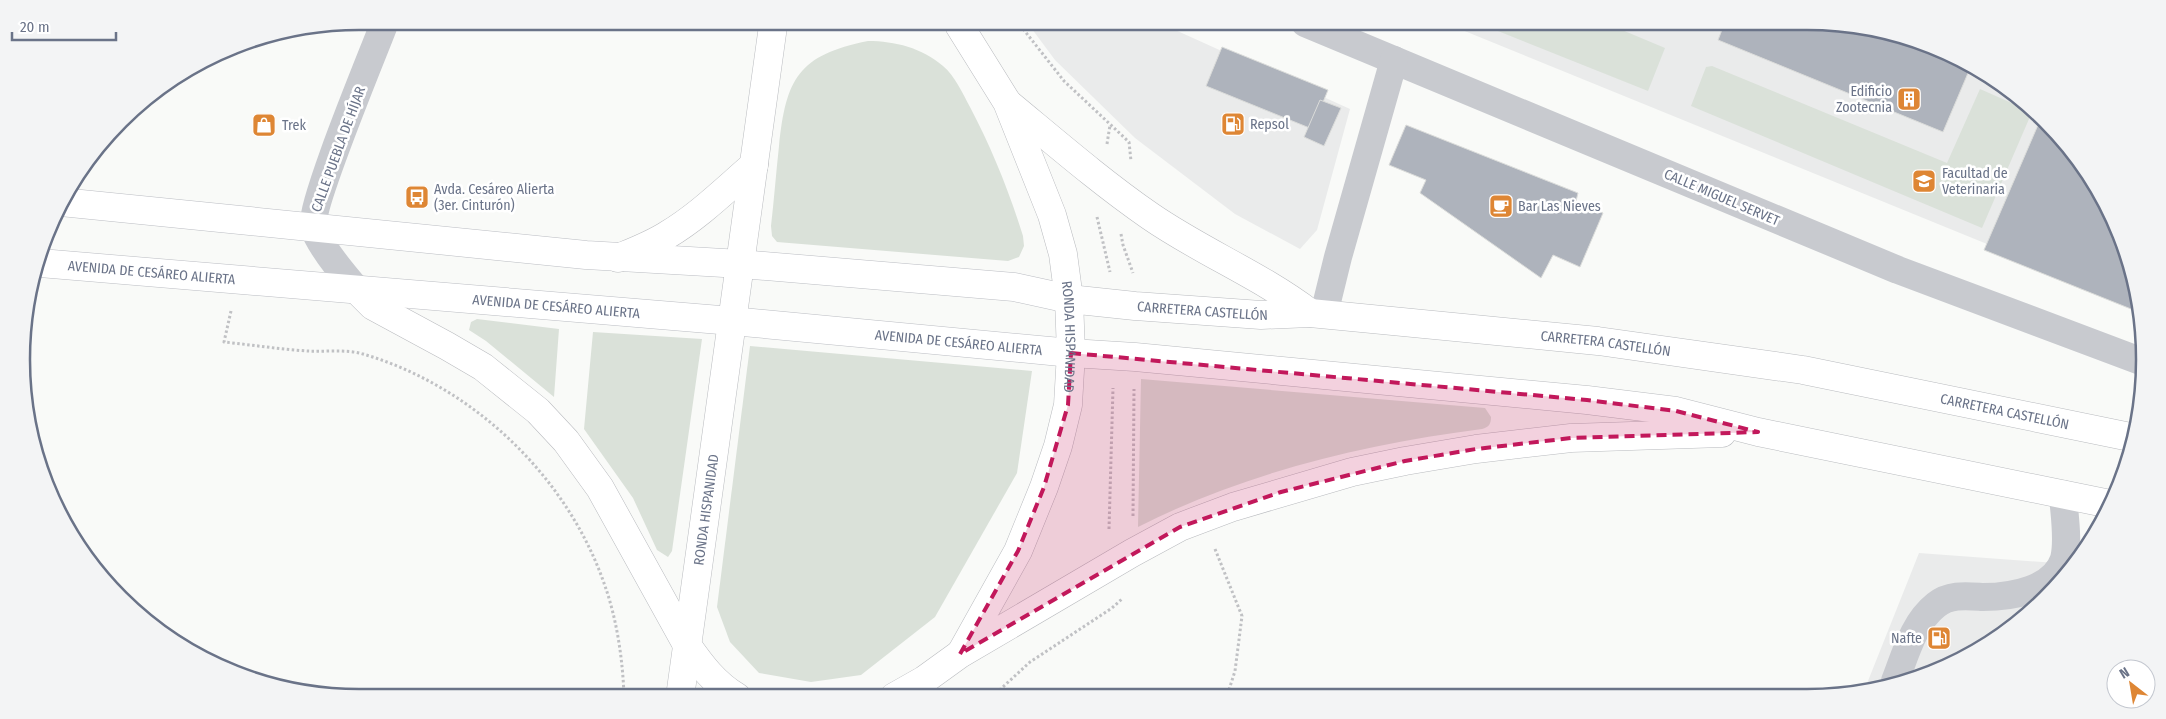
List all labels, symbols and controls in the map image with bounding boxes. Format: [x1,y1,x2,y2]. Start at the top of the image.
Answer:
scale bar [12,10,116,42]
text: 20 m [20,18,50,36]
street label: CALLE PUEBLA DE HÍJAR [307,83,369,214]
place label: Edificio Zootecnia [1836,83,1892,116]
building icon: Edificio Zootecnia [1896,86,1922,112]
fuel station icon: Repsol [1220,111,1246,137]
shop icon: Trek [251,112,277,138]
place label: Repsol [1250,116,1289,133]
place label: Trek [282,117,306,134]
street label: CALLE MIGUEL SERVET [1661,165,1783,230]
place label: Facultad de Veterinaria [1942,165,2008,198]
school or university icon: Facultad de Veterinaria [1911,168,1937,194]
place label: Avda. Cesáreo Alierta (3er. Cinturón) [434,181,555,214]
bus stop icon: Avda. Cesáreo Alierta (3er. Cinturón) [404,184,430,210]
cafe icon: Bar Las Nieves [1488,193,1514,219]
place label: Bar Las Nieves [1518,198,1601,215]
street label: AVENIDA DE CESÁREO ALIERTA [67,257,237,288]
street label: RONDA HISPANIDAD [1058,280,1079,393]
street label: AVENIDA DE CESÁREO ALIERTA [472,291,641,322]
street label: CARRETERA CASTELLÓN [1136,298,1268,324]
street label: AVENIDA DE CESÁREO ALIERTA [874,327,1044,359]
street label: CARRETERA CASTELLÓN [1540,327,1672,360]
street label: CARRETERA CASTELLÓN [1939,390,2070,433]
street label: RONDA HISPANIDAD [690,453,723,567]
fuel station icon: Nafte [1926,625,1952,651]
place label: Nafte [1891,630,1922,647]
north arrow [2106,659,2156,709]
text: N [2117,664,2133,683]

